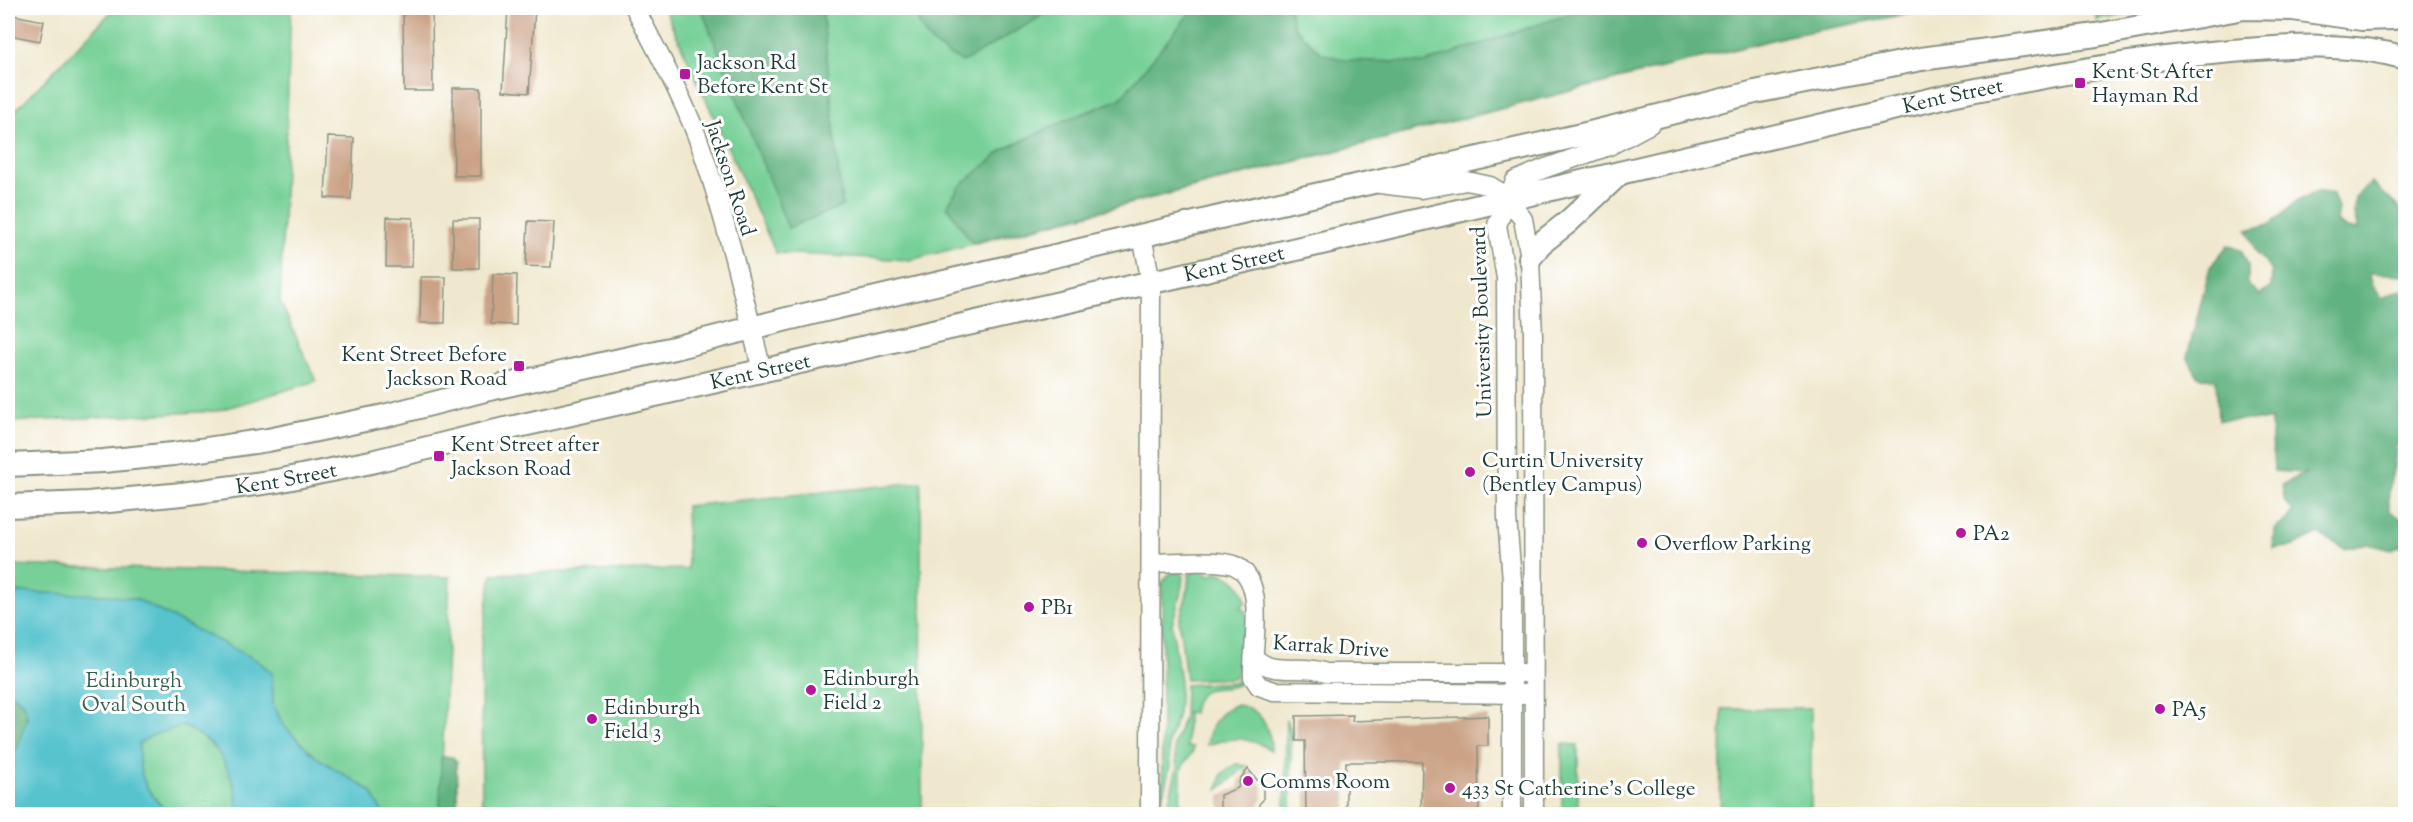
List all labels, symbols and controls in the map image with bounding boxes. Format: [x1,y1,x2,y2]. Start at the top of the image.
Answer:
place label: Jackson Rd Before Kent St [696,49,828,103]
place label: Kent St After Hayman Rd [2092,58,2213,112]
marker: Jackson Rd Before Kent St [678,67,692,81]
street label: Kent Street [1900,72,2006,123]
marker: Kent St After Hayman Rd [2073,76,2087,90]
street label: Jackson Road [696,116,762,241]
street label: University Boulevard [1465,225,1501,418]
street label: Kent Street [1181,239,1288,291]
place label: Kent Street Before Jackson Road [341,341,507,395]
street label: Kent Street [708,347,814,399]
marker: Kent Street Before Jackson Road [512,359,526,373]
place label: Kent Street after Jackson Road [450,431,600,485]
place label: Curtin University (Bentley Campus) [1482,447,1644,501]
marker: Kent Street after Jackson Road [432,449,446,463]
street label: Kent Street [234,456,340,503]
marker: Curtin University (Bentley Campus) [1463,465,1477,479]
place label: PA2 [1973,520,2010,550]
marker: PA2 [1954,526,1968,540]
place label: Overflow Parking [1654,530,1811,560]
marker: Overflow Parking [1635,536,1649,550]
place label: PB1 [1041,594,1073,624]
marker: PB1 [1022,600,1036,614]
street label: Karrak Drive [1272,629,1390,667]
place label: Edinburgh Field 2 [823,665,920,719]
park label: Edinburgh Oval South [82,667,186,721]
marker: Edinburgh Field 2 [804,683,818,697]
place label: Edinburgh Field 3 [604,694,701,748]
place label: PA5 [2172,696,2206,726]
marker: PA5 [2153,702,2167,716]
marker: Edinburgh Field 3 [585,712,599,726]
place label: Comms Room [1260,768,1390,798]
marker: Comms Room [1241,774,1255,788]
place label: 433 St Catherine's College [1462,775,1695,805]
marker: 433 St Catherine's College [1443,781,1457,795]

